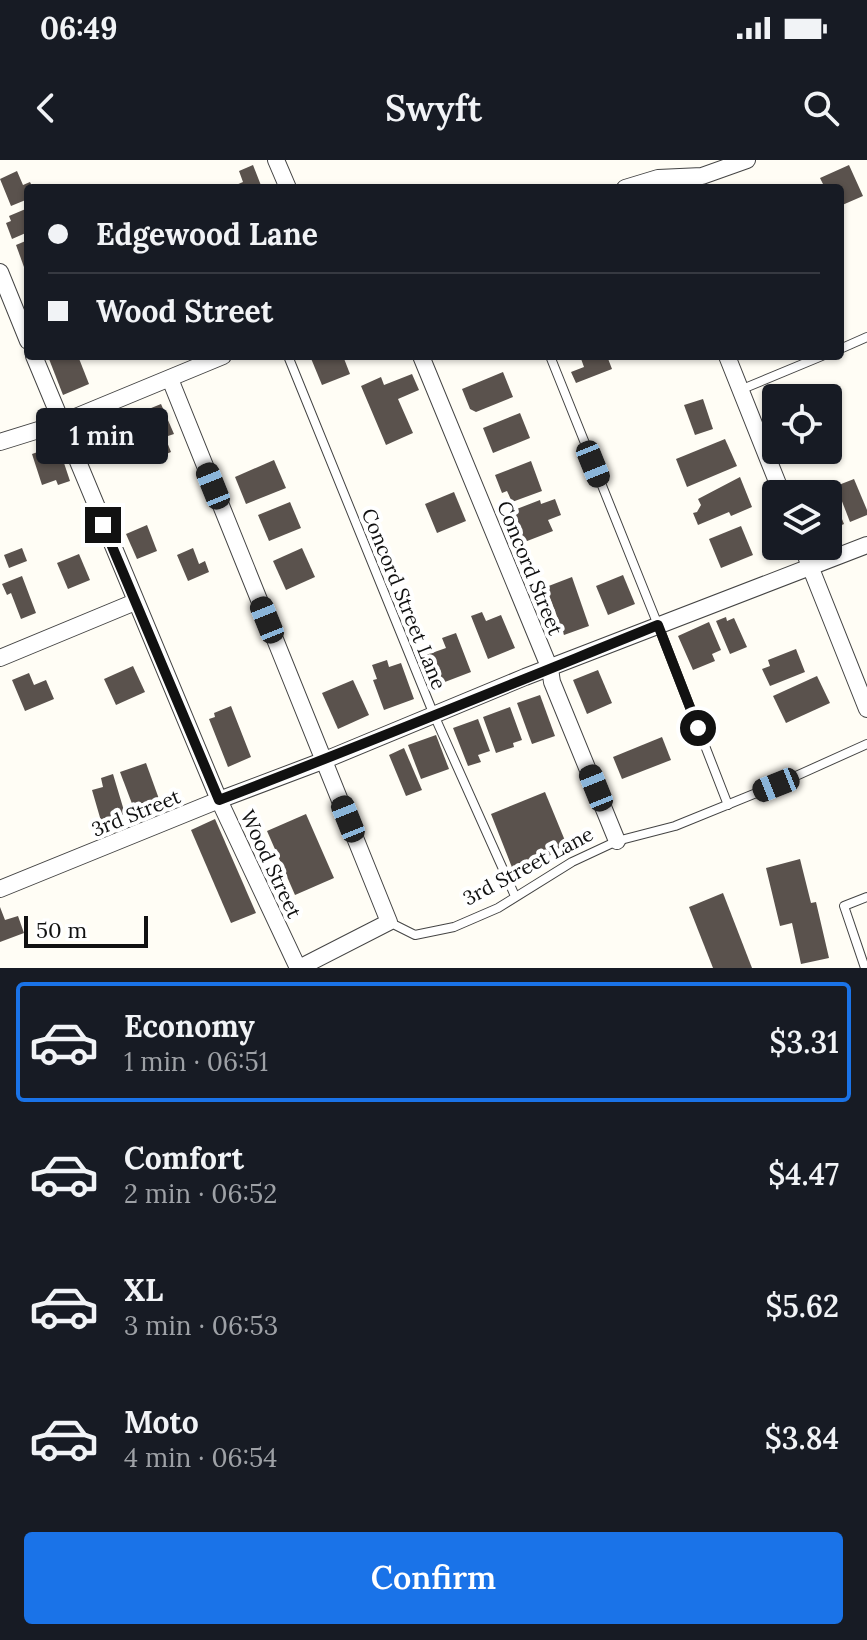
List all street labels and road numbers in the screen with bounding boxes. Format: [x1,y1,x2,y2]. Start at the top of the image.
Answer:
street label: Concord Street [492,497,569,639]
street label: Concord Street Lane [357,505,452,693]
street label: 3rd Street [88,783,184,842]
street label: Wood Street [236,806,307,922]
street label: 3rd Street Lane [458,821,597,910]

